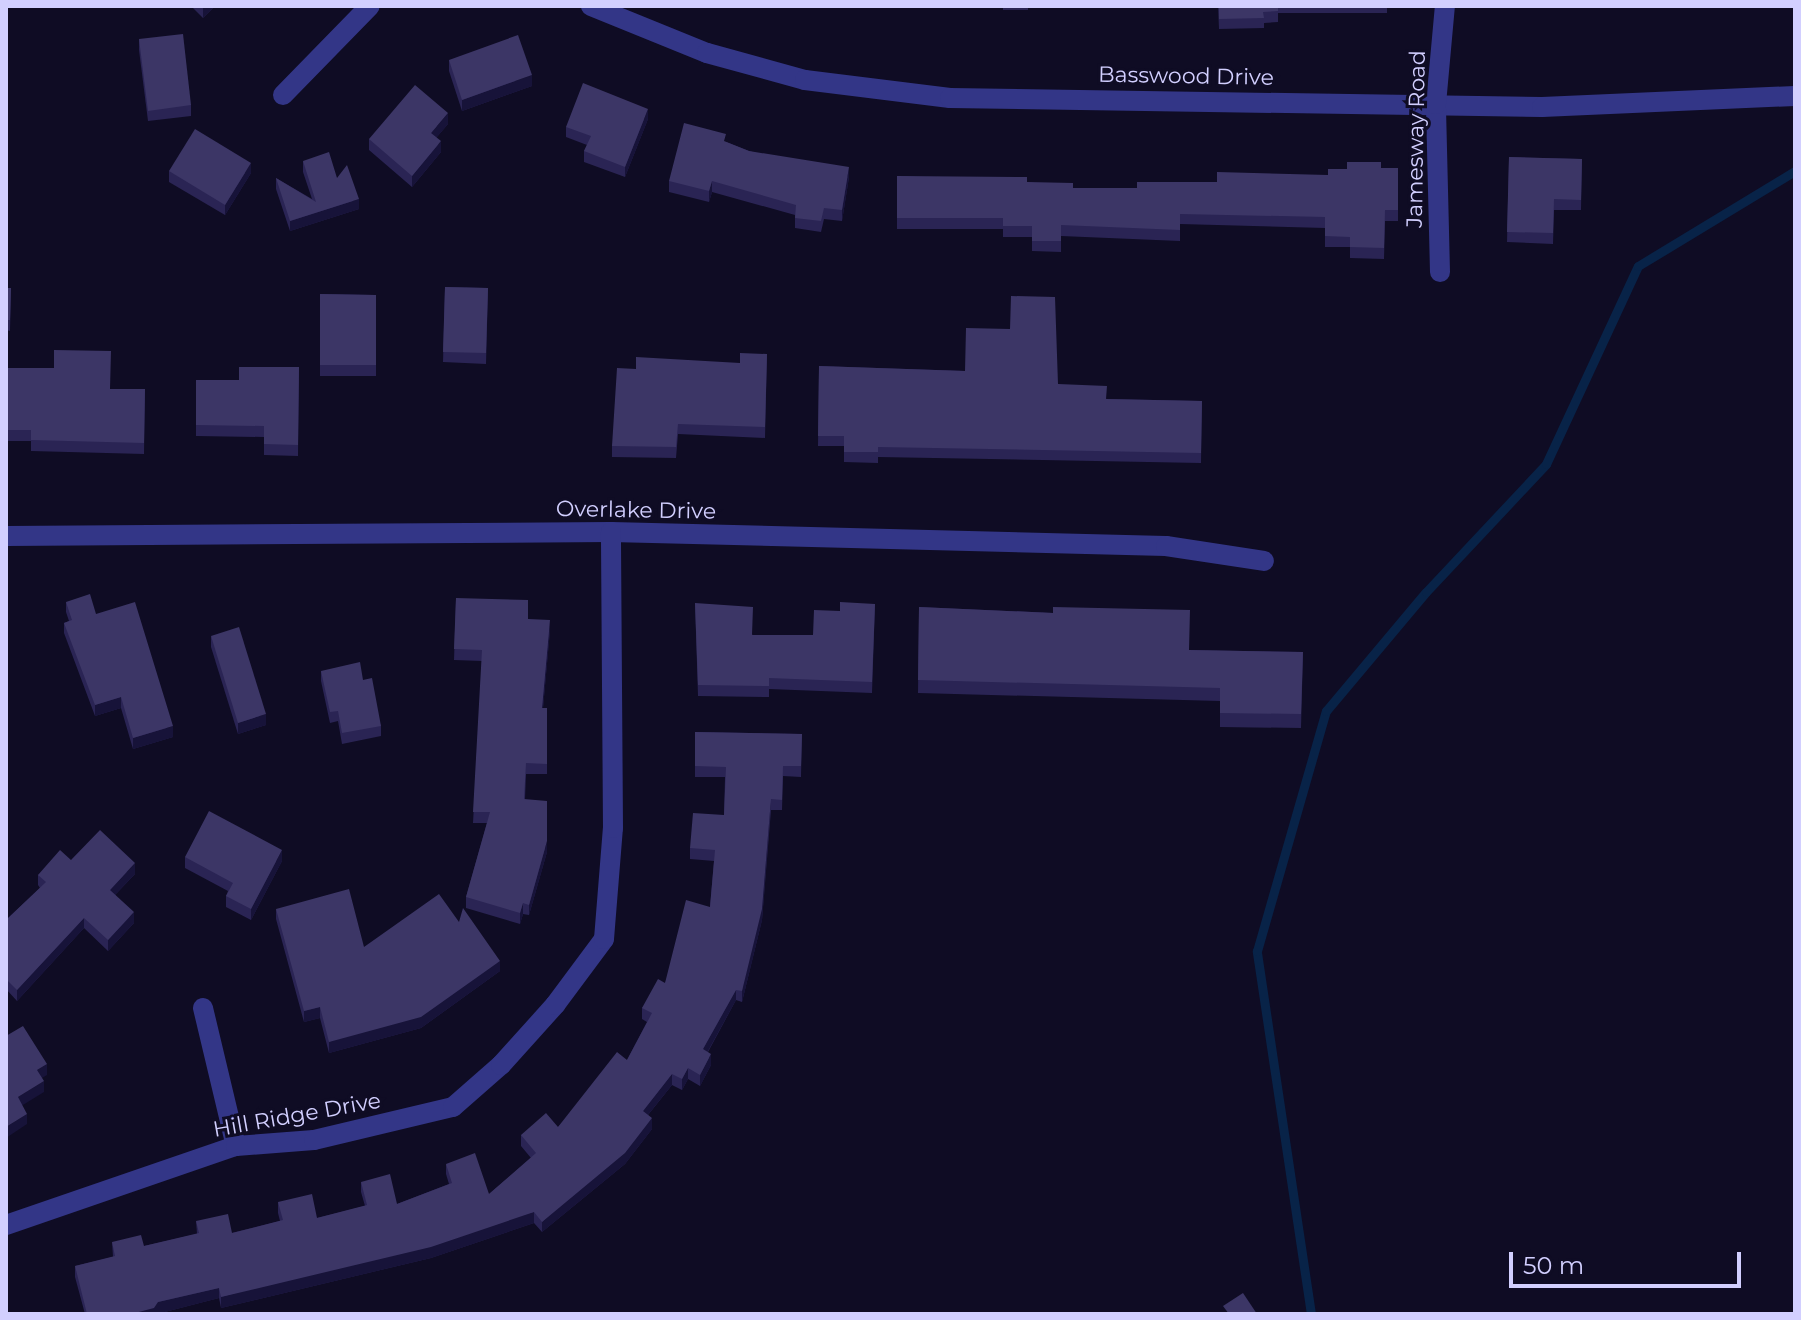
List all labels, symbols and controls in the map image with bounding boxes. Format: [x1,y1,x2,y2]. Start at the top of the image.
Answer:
street label: Jamesway Road [1401,50,1431,228]
street label: Basswood Drive [1098,61,1274,91]
street label: Overlake Drive [556,495,716,525]
street label: Hill Ridge Drive [211,1087,383,1143]
scale bar [1513,1236,1745,1286]
text: 50 m [1523,1251,1584,1280]

